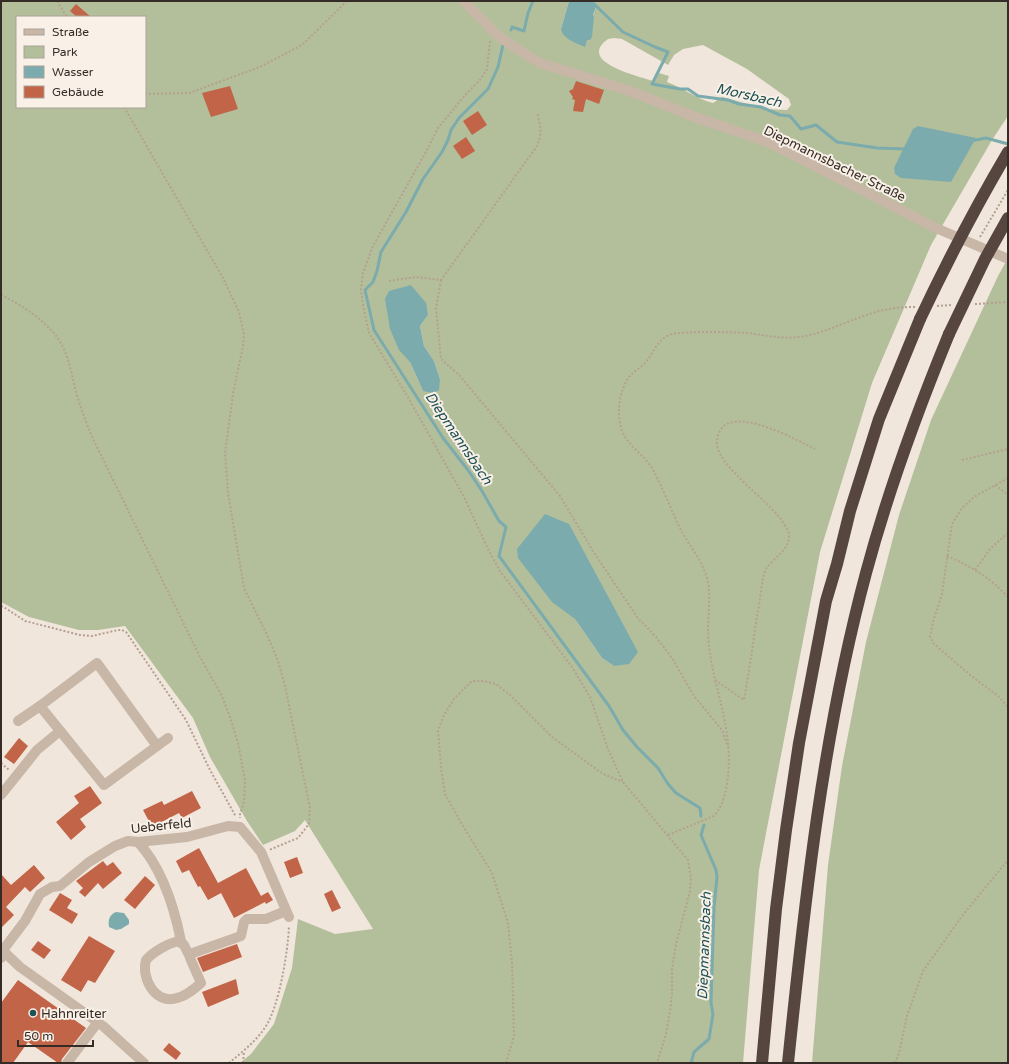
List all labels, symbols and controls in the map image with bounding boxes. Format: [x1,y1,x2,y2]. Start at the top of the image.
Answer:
legend [16,16,146,108]
text: Straße [52,25,89,39]
text: Park [52,45,78,59]
text: Wasser [52,65,94,79]
water label: Morsbach [715,80,784,111]
text: Gebäude [52,85,104,99]
street label: Diepmannsbacher Straße [761,123,908,205]
water label: Diepmannsbach [421,389,496,488]
street label: Ueberfeld [130,815,192,837]
water label: Diepmannsbach [694,891,715,1000]
place label: Hahnreiter [41,1006,107,1022]
marker: Hahnreiter [28,1008,38,1018]
scale bar [18,1022,93,1048]
text: 50 m [24,1029,53,1043]

